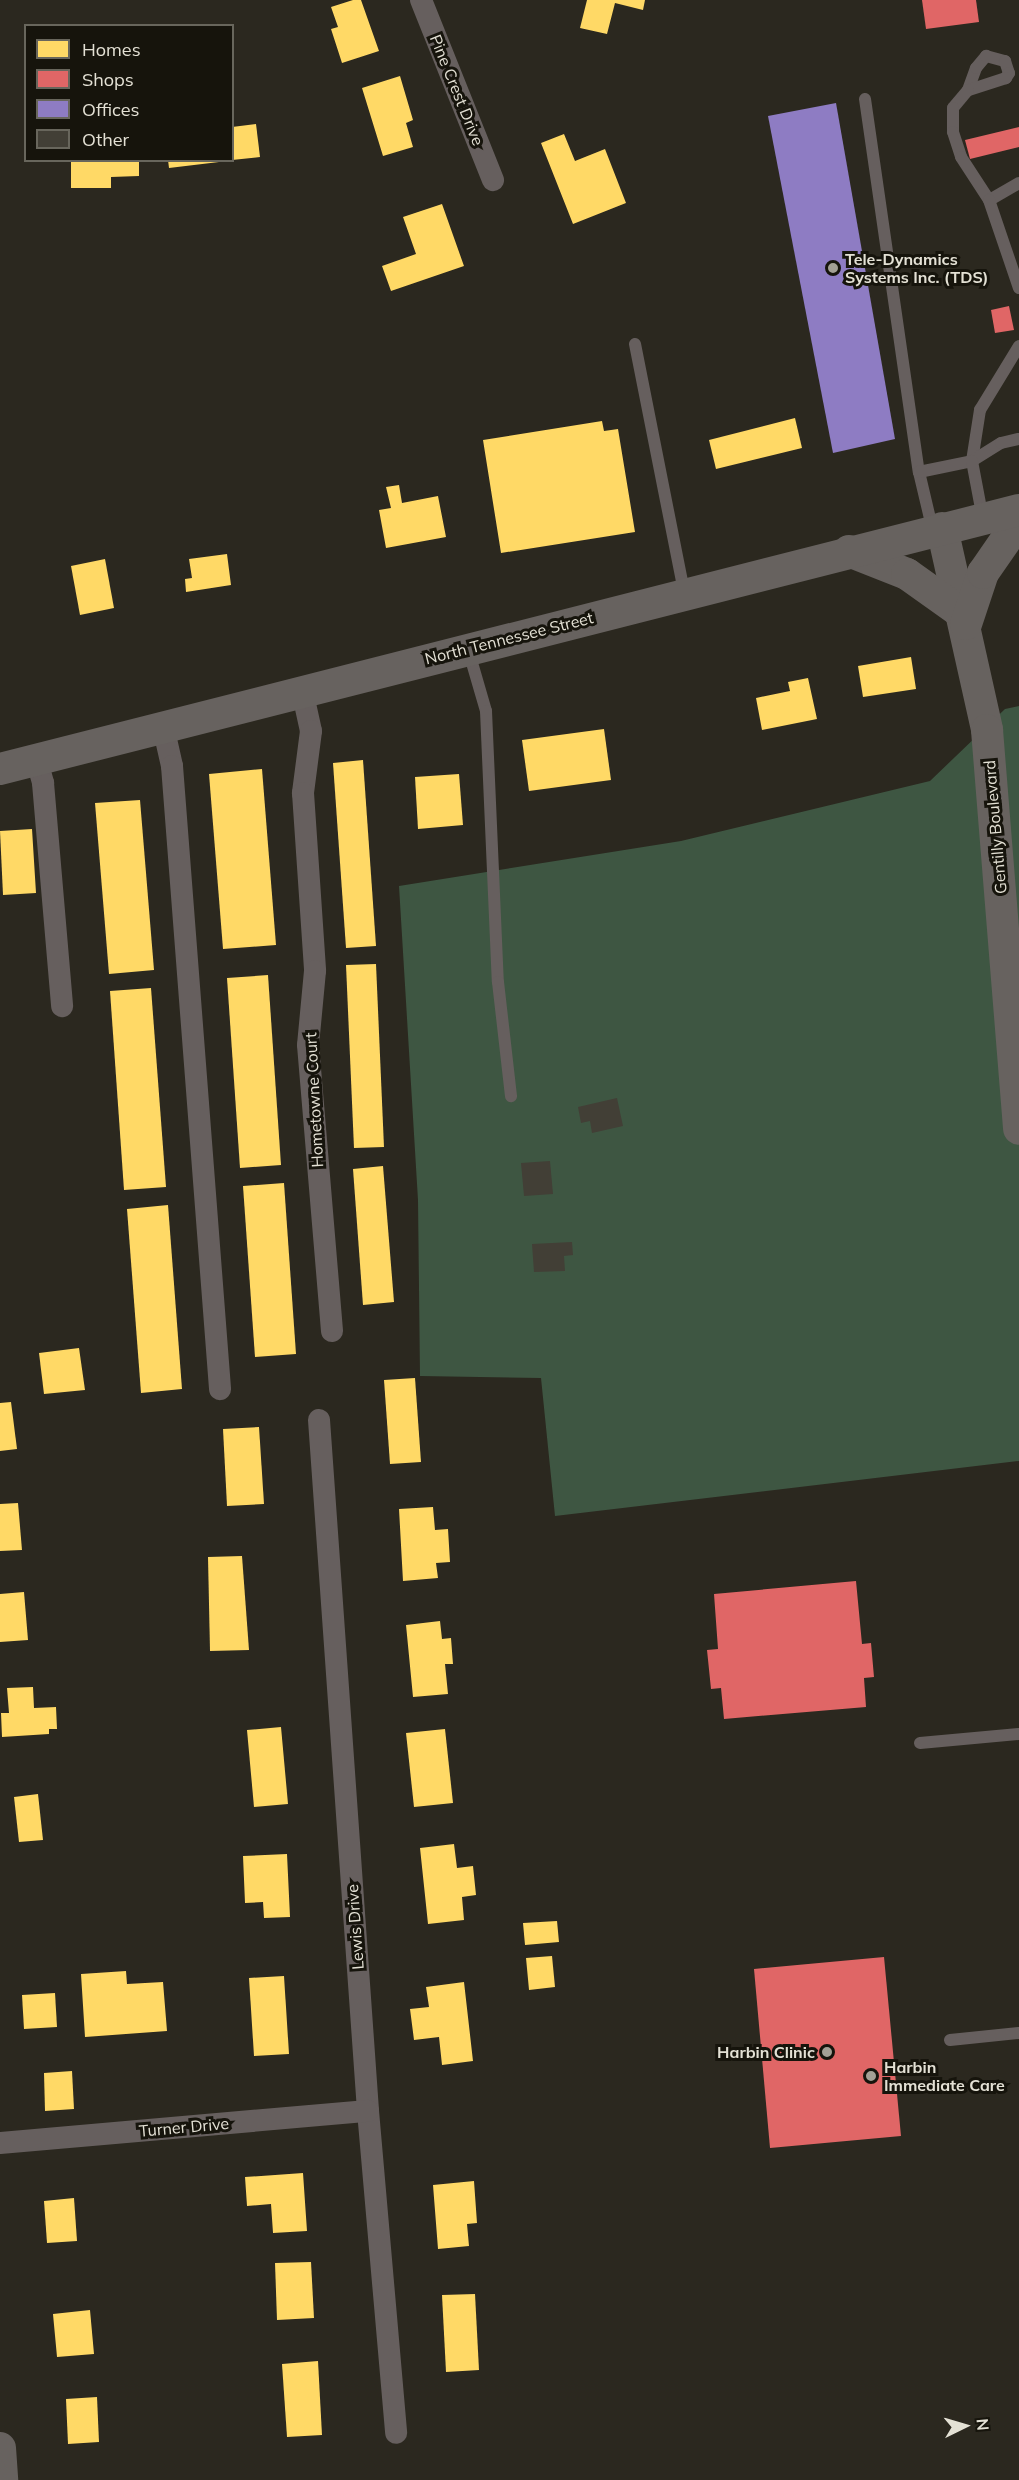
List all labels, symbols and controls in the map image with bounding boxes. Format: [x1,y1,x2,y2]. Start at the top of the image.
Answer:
legend [24,24,234,162]
street label: Pine Crest Drive [426,32,488,148]
text: Homes [82,38,141,61]
text: Shops [82,68,134,91]
text: Offices [82,98,139,121]
text: Other [82,128,129,151]
place label: Tele-Dynamics Systems Inc. (TDS) [845,249,988,287]
marker: Tele-Dynamics Systems Inc. (TDS) [826,261,840,275]
street label: North Tennessee Street [423,608,595,668]
street label: Gentilly Boulevard [980,759,1010,895]
street label: Hometowne Court [301,1032,327,1168]
street label: Lewis Drive [342,1884,368,1970]
place label: Harbin Clinic [717,2042,815,2062]
marker: Harbin Clinic [820,2045,834,2059]
place label: Harbin Immediate Care [884,2057,1005,2095]
marker: Harbin Immediate Care [862,2067,880,2085]
street label: Turner Drive [138,2114,230,2140]
north arrow [935,2396,995,2456]
text: N [972,2418,993,2431]

